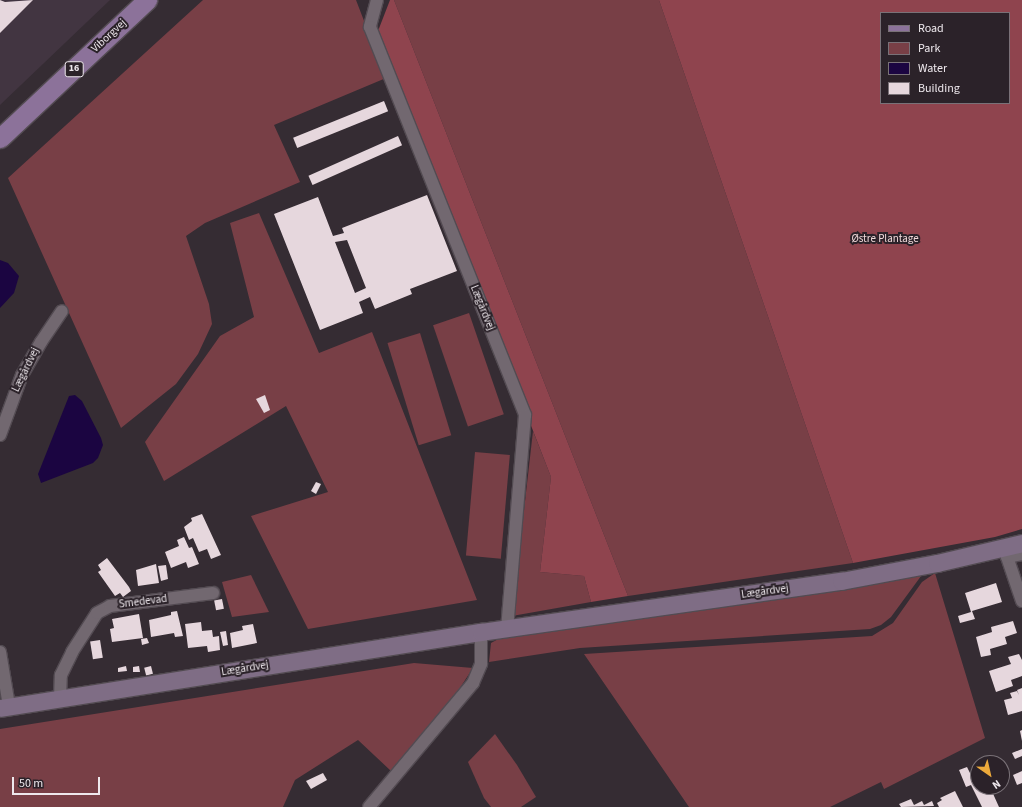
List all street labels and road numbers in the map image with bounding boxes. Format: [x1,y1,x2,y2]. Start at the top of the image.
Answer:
street label: Viborgvej [89,17,129,55]
road number: 16 [64,61,84,77]
street label: Lægårdvej [467,283,497,333]
street label: Lægårdvej [10,346,42,394]
street label: Lægårdvej [740,582,790,602]
street label: Smedevad [118,592,168,612]
street label: Lægårdvej [220,659,270,679]

